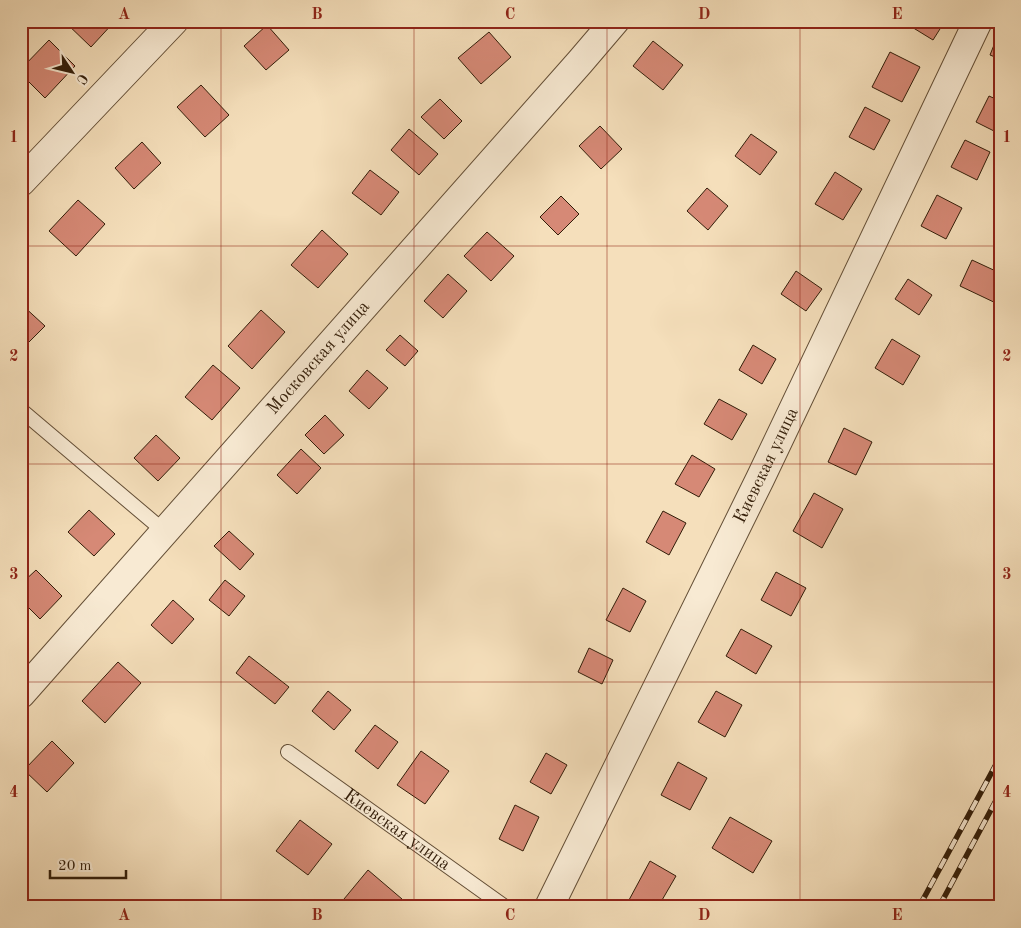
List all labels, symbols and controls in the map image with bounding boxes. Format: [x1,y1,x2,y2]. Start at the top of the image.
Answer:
text: A [118,7,130,23]
text: B [311,7,323,23]
text: C [505,7,515,23]
text: D [698,7,710,23]
text: E [891,7,903,23]
north arrow [48,48,98,98]
text: С [73,71,90,87]
text: 1 [9,130,19,146]
text: 1 [1002,130,1012,146]
street label: Московская улица [264,297,373,418]
text: 2 [9,349,19,365]
text: 2 [1002,349,1012,365]
street label: Киевская улица [731,405,802,526]
text: 3 [9,567,19,583]
text: 3 [1002,567,1012,583]
text: 4 [9,785,19,801]
text: 4 [1002,785,1012,801]
street label: Киевская улица [341,786,454,874]
scale bar [50,848,126,880]
text: 20 m [58,859,92,874]
text: A [118,908,130,924]
text: B [311,908,323,924]
text: C [505,908,515,924]
text: D [698,908,710,924]
text: E [891,908,903,924]

